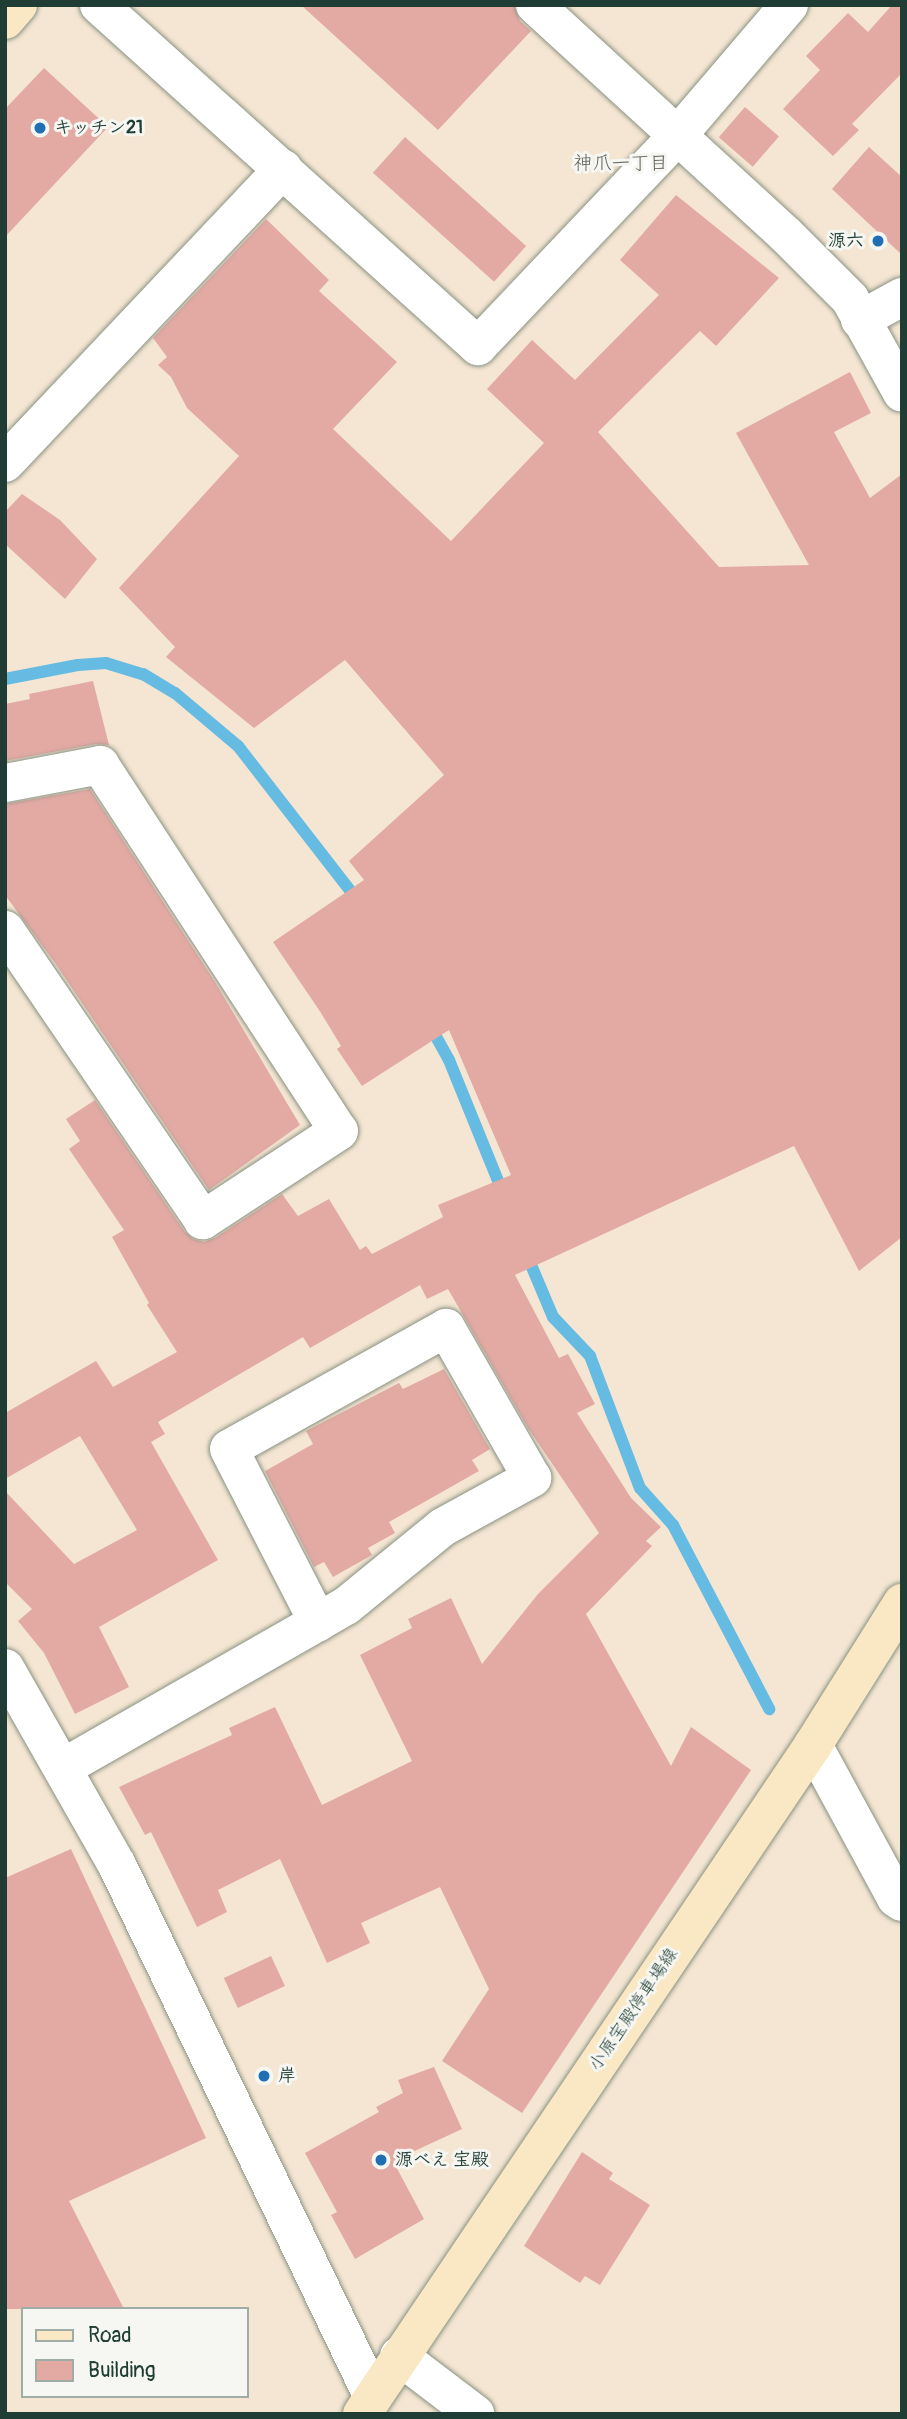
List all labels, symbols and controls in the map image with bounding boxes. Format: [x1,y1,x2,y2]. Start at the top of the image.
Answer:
place label: キッチン21 [54,117,143,139]
marker: キッチン21 [32,120,48,136]
district label: 神爪一丁目 [574,153,668,175]
place label: 源六 [828,230,864,252]
marker: 源六 [870,233,886,249]
street label: 小原宝殿停車場線 [585,1944,683,2076]
place label: 岸 [278,2065,296,2087]
marker: 岸 [256,2068,272,2084]
place label: 源べえ 宝殿 [395,2149,489,2171]
marker: 源べえ 宝殿 [373,2152,389,2168]
legend [21,2307,248,2398]
text: Road [88,2322,132,2349]
text: Building [88,2357,155,2384]

